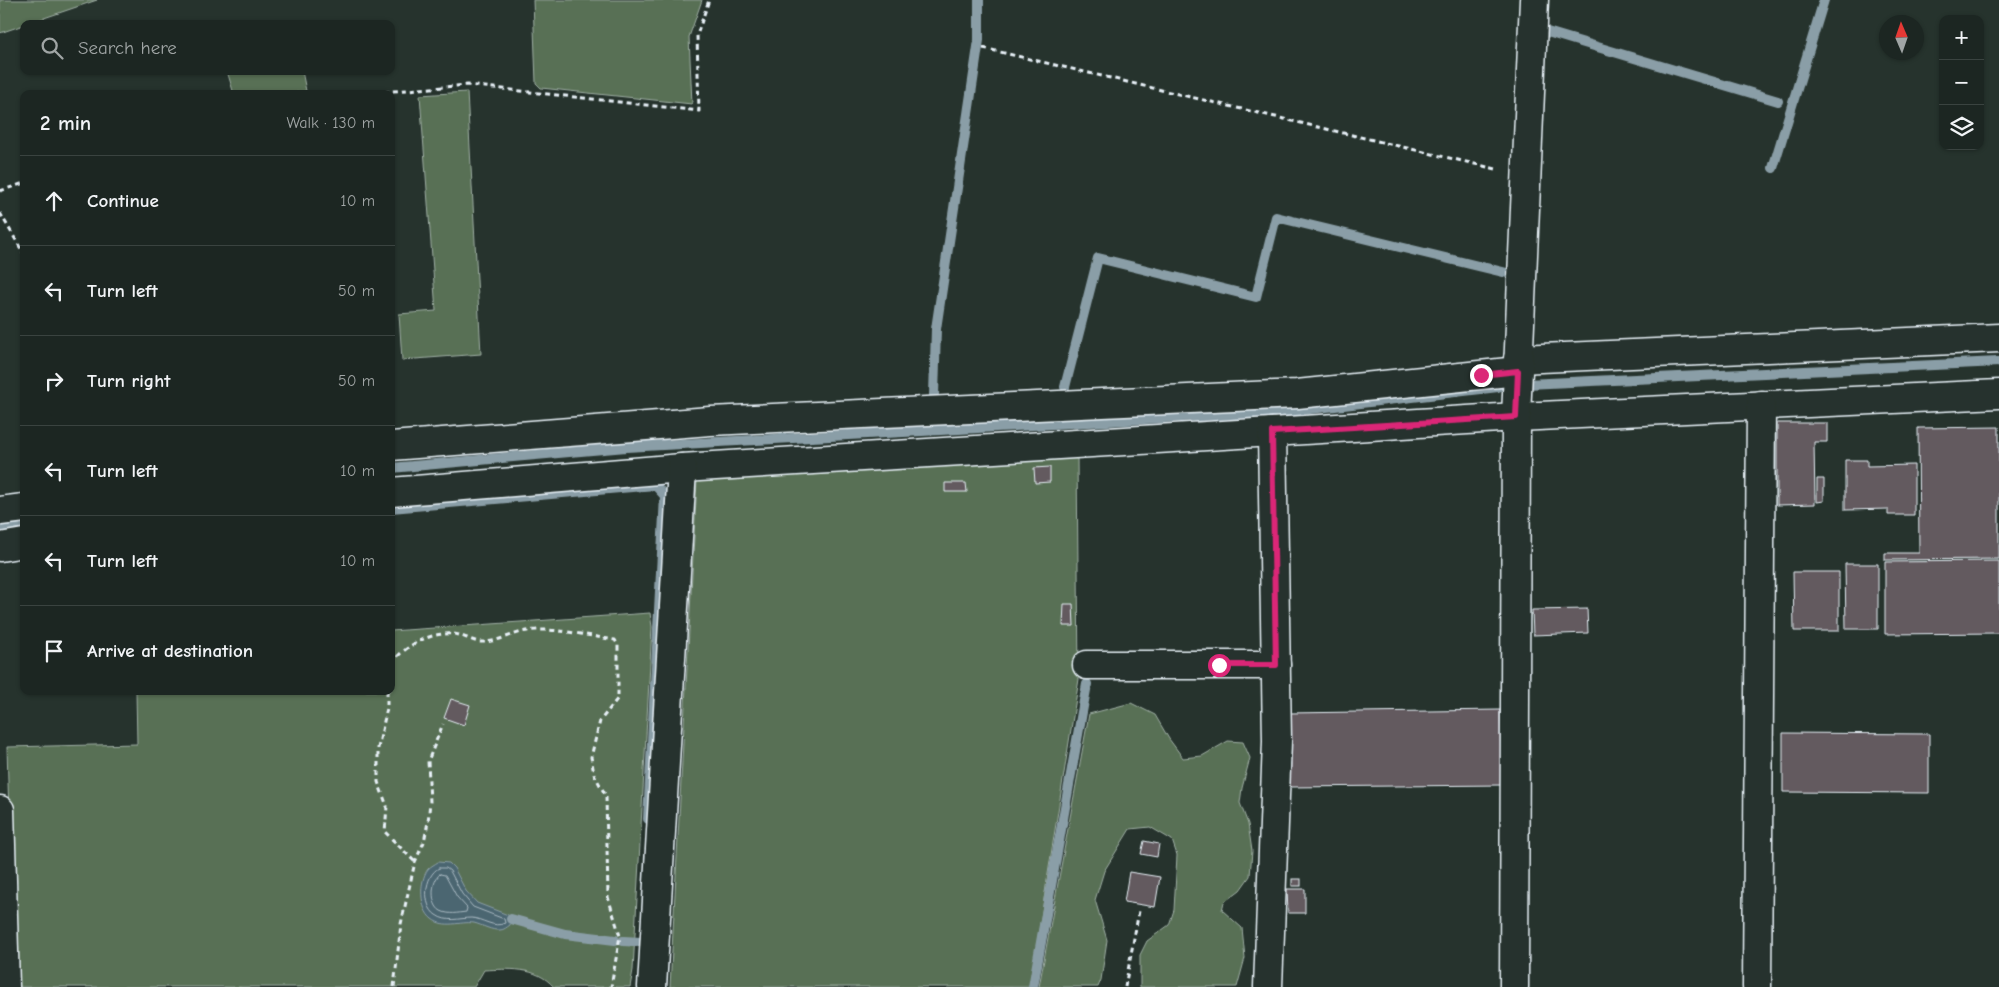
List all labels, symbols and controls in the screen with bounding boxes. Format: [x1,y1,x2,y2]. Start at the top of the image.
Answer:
north arrow [1879,15,1924,60]
map controls [1939,15,1984,150]
button: + [1939,15,1984,60]
search box [20,20,395,75]
icon: search [38,34,66,62]
text: Search here [78,37,177,59]
button: − [1939,60,1984,105]
button: layers [1939,105,1984,150]
text: 2 min [40,111,91,135]
text: Walk · 130 m [286,114,375,132]
icon: ahead [40,187,68,215]
text: Continue [87,190,159,212]
text: 10 m [340,192,375,210]
icon: left [40,277,68,305]
text: Turn left [87,280,158,302]
text: 50 m [338,282,375,300]
route end [1470,364,1493,387]
icon: right [40,367,68,395]
text: Turn right [87,370,171,392]
text: 50 m [338,372,375,390]
icon: left [40,457,68,485]
text: Turn left [87,460,158,482]
text: 10 m [340,462,375,480]
icon: left [40,547,68,575]
text: Turn left [87,550,158,572]
text: 10 m [340,552,375,570]
icon: arrive [40,637,68,665]
text: Arrive at destination [87,640,253,662]
route start [1208,654,1231,677]

